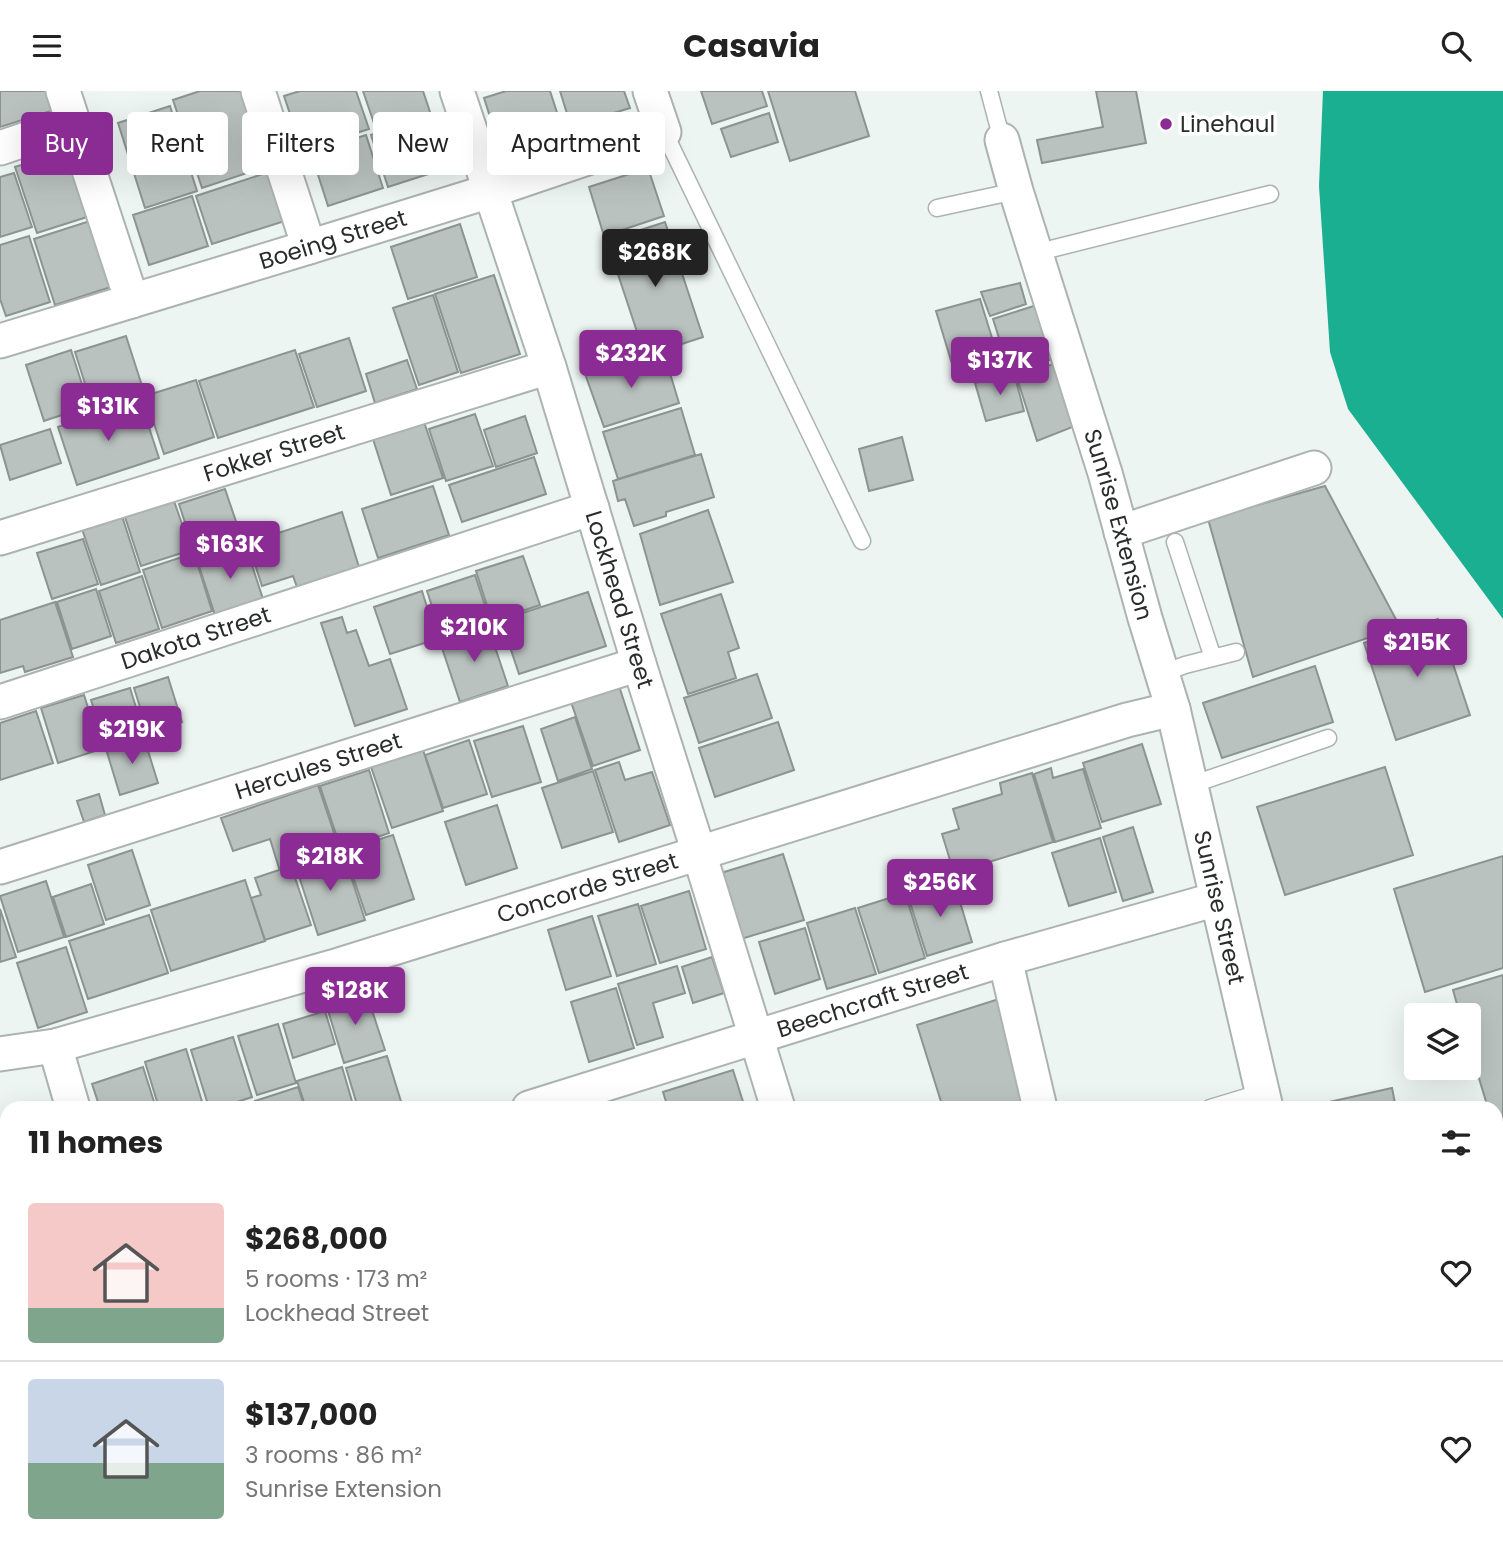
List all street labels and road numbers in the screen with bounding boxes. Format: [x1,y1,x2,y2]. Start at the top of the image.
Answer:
street label: Boeing Street [255,202,411,277]
street label: Fokker Street [199,416,349,490]
street label: Sunrise Extension [1076,425,1161,624]
street label: Lockhead Street [577,507,662,692]
street label: Dakota Street [117,598,275,677]
street label: Hercules Street [231,724,406,807]
street label: Sunrise Street [1186,827,1253,988]
street label: Concorde Street [493,845,682,931]
street label: Beechcraft Street [773,955,972,1045]

